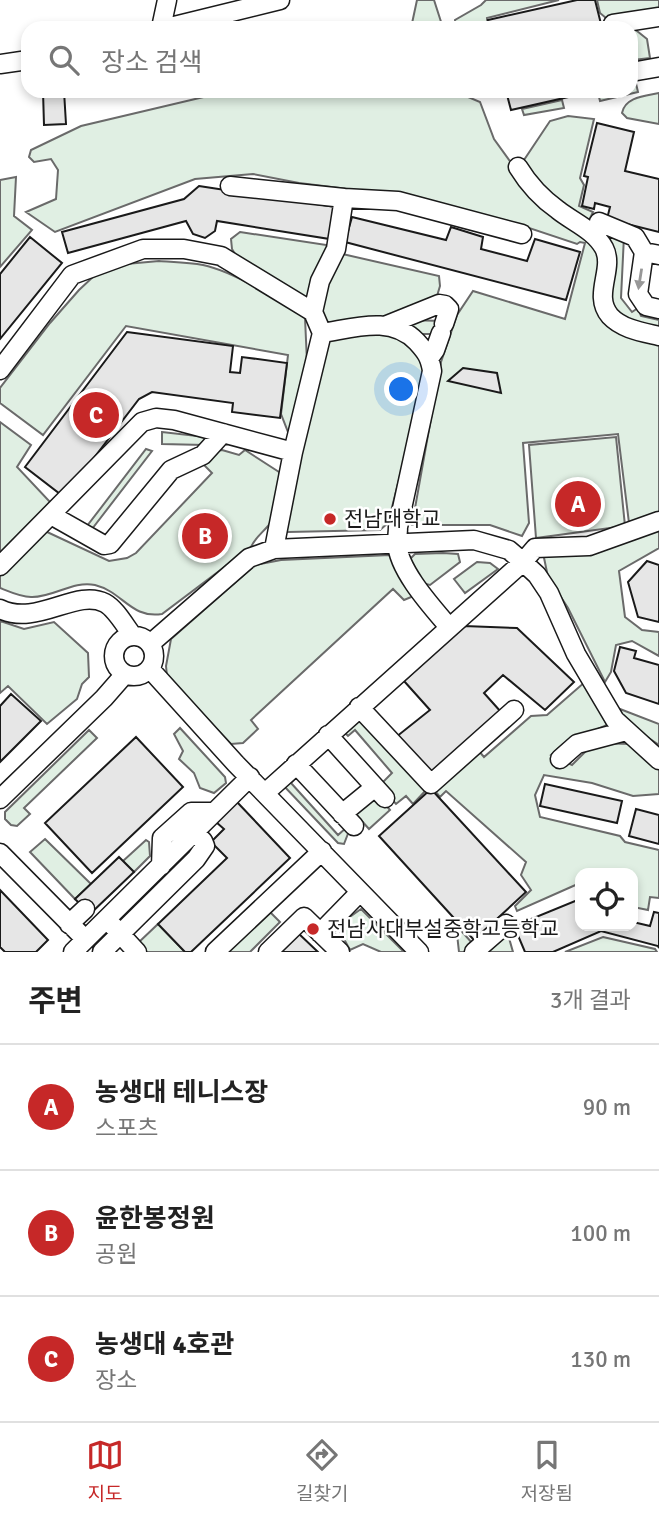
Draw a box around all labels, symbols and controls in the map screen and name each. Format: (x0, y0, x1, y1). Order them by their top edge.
search box (21, 21, 638, 98)
icon: search (45, 41, 83, 79)
text: 장소 검색 (101, 47, 202, 79)
one-way arrow (634, 269, 645, 291)
your location (384, 372, 418, 406)
pin: C (73, 389, 119, 441)
pin: A (555, 478, 601, 530)
place label: 전남대학교 (344, 506, 441, 532)
pin: B (182, 510, 228, 562)
marker: 전남대학교 (322, 511, 338, 527)
map controls (575, 868, 638, 931)
button: locate (575, 868, 638, 931)
place label: 전남사대부설중학고등학교 (327, 916, 559, 942)
marker: 전남사대부설중학고등학교 (305, 921, 321, 937)
text: 주변 (28, 983, 83, 1020)
text: 3개 결과 (550, 986, 631, 1015)
text: 농생대 테니스장 (95, 1077, 268, 1109)
text: A (44, 1093, 58, 1122)
text: 90 m (583, 1093, 631, 1122)
text: 스포츠 (95, 1114, 158, 1143)
text: 윤한봉정원 (95, 1203, 215, 1235)
text: B (44, 1219, 58, 1248)
text: 100 m (570, 1219, 631, 1248)
text: 공원 (95, 1240, 137, 1269)
text: 농생대 4호관 (95, 1329, 234, 1361)
text: C (44, 1345, 58, 1374)
text: 130 m (570, 1345, 631, 1374)
text: 장소 (95, 1366, 137, 1395)
tab: 지도 (86, 1436, 124, 1506)
tab: 길찾기 (296, 1436, 349, 1506)
tab: 저장됨 (521, 1436, 573, 1506)

